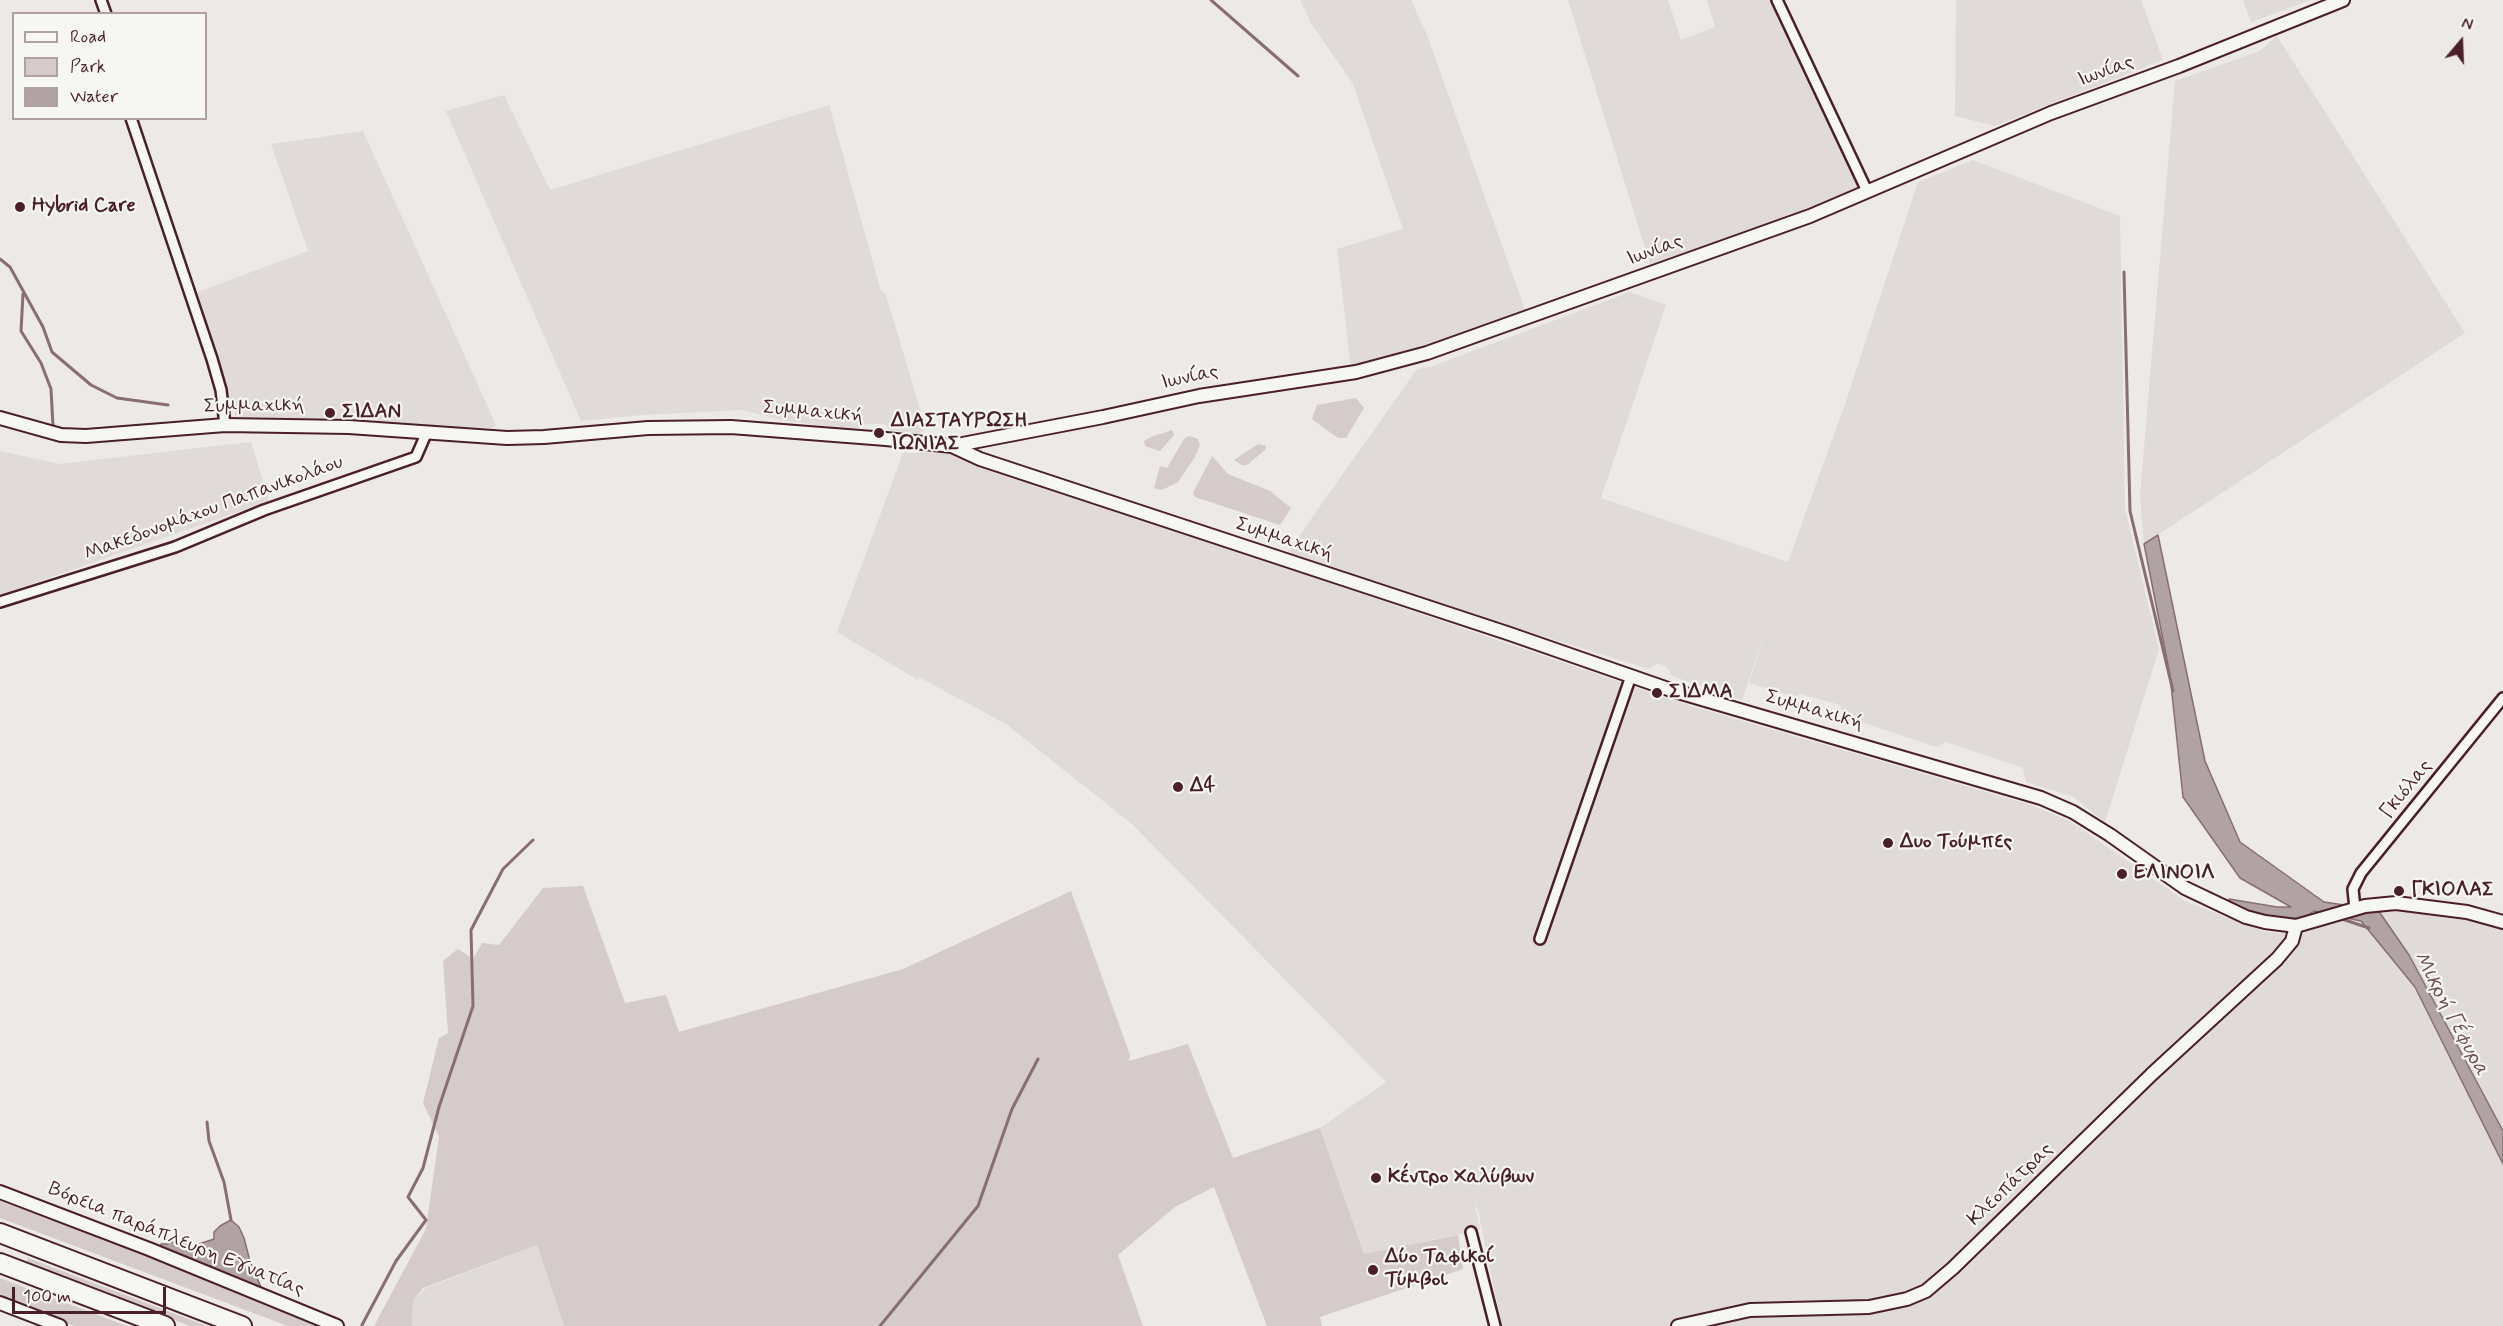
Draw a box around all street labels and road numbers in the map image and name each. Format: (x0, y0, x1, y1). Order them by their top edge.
street label: Ιωνίας (2075, 51, 2137, 93)
street label: Ιωνίας (1624, 230, 1686, 272)
street label: Ιωνίας (1159, 360, 1221, 396)
street label: Συμμαχική (203, 394, 305, 420)
street label: Συμμαχική (762, 397, 864, 429)
street label: Μακεδονομάχου Παπανικολάου (81, 451, 347, 567)
street label: Συμμαχική (1232, 513, 1336, 567)
street label: Συμμαχική (1762, 686, 1866, 736)
street label: Γκιόλας (2376, 755, 2438, 825)
street label: Κλεοπάτρας (1963, 1138, 2059, 1232)
street label: Βόρεια παράπλευρη Εγνατίας (44, 1178, 308, 1302)

